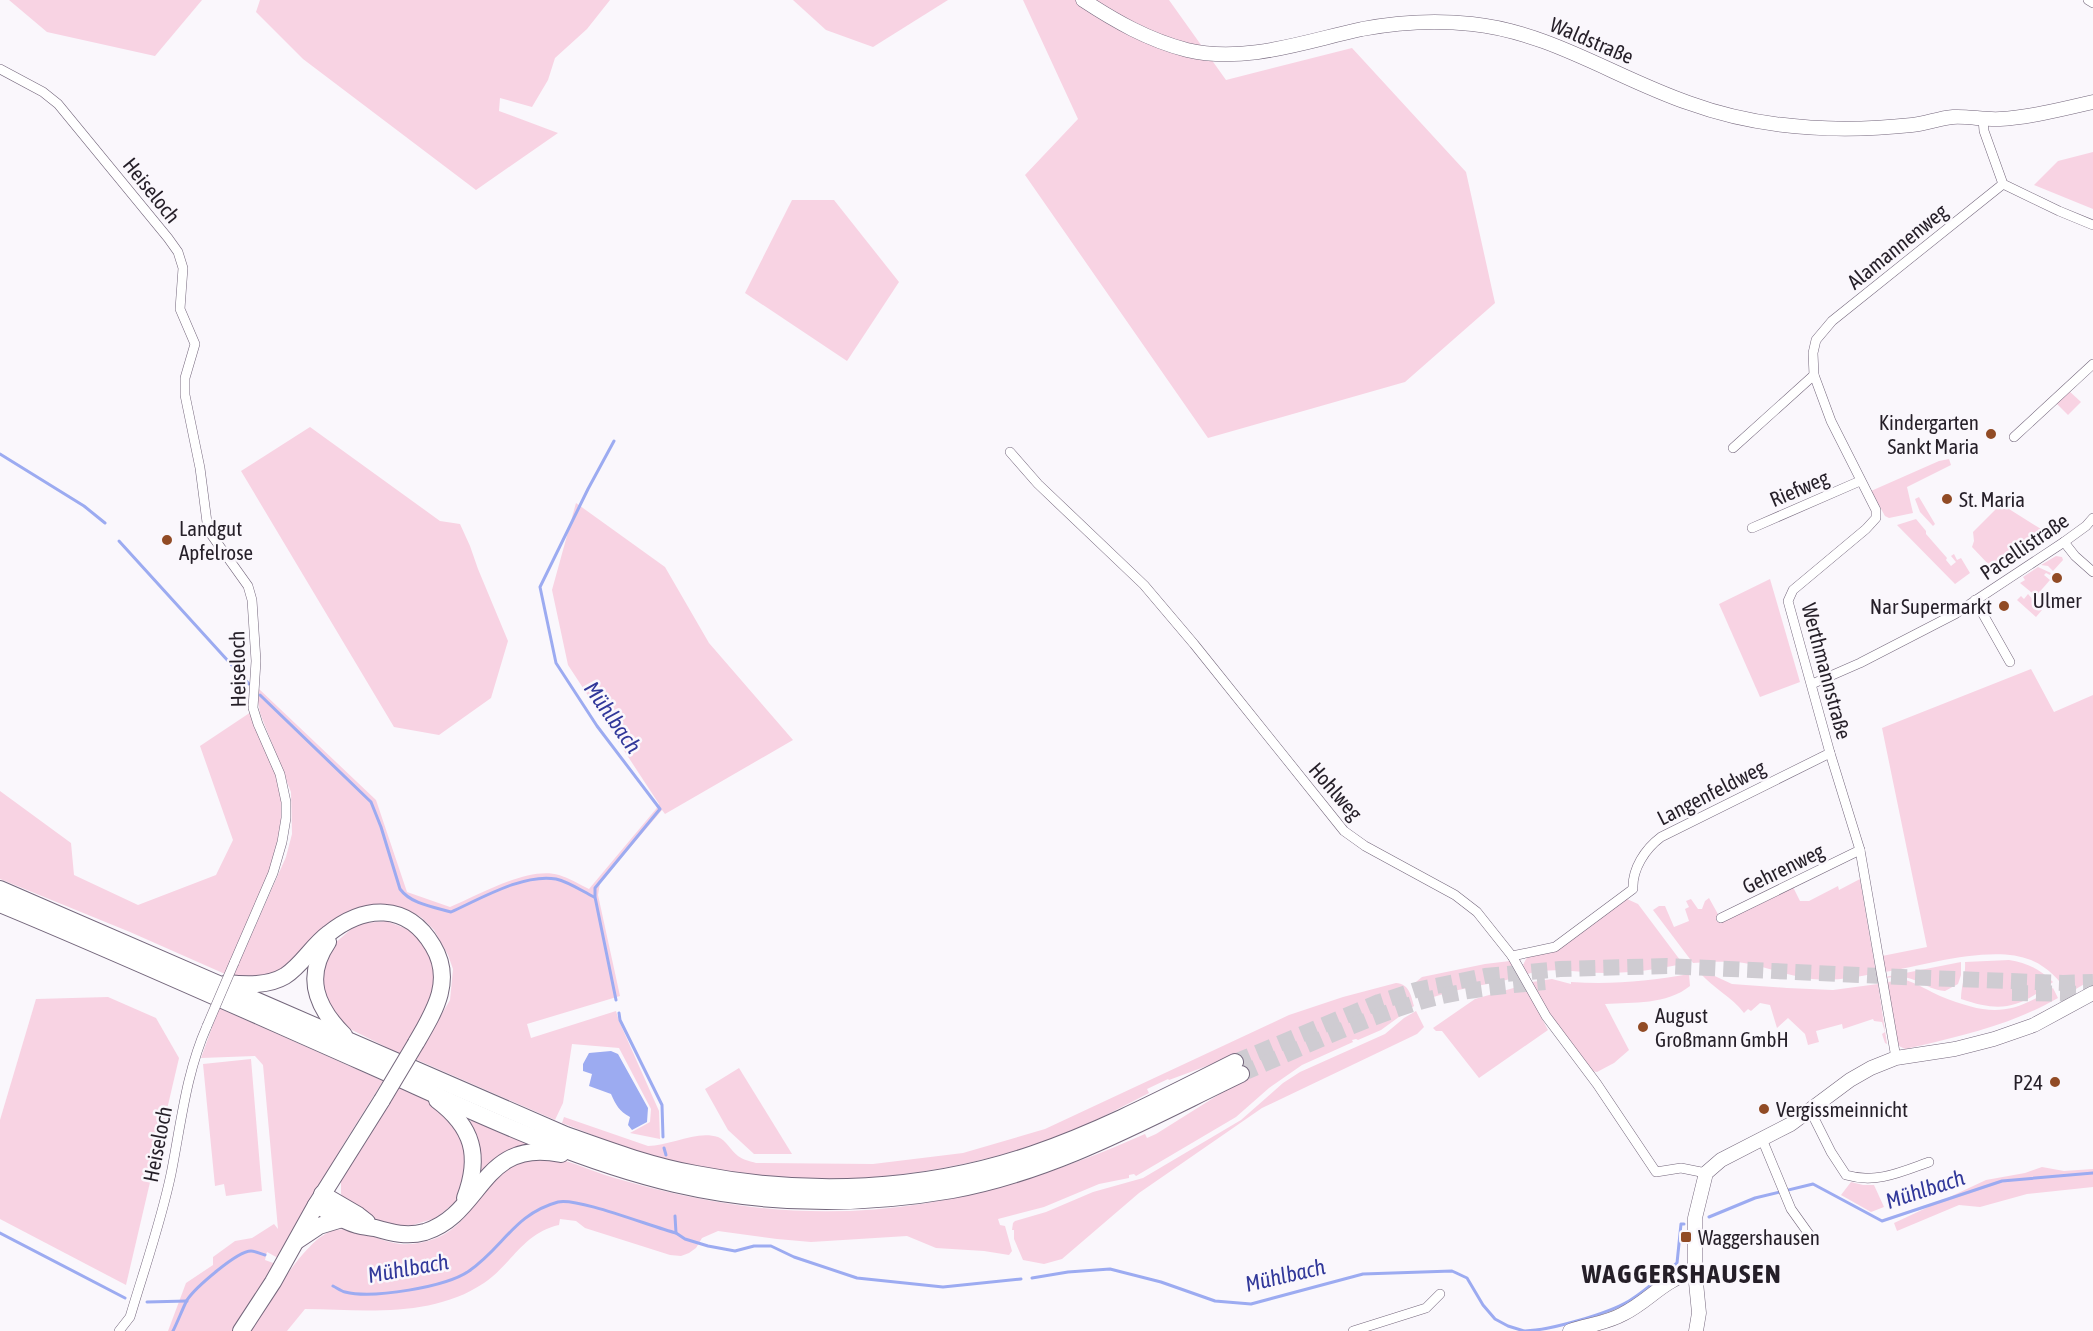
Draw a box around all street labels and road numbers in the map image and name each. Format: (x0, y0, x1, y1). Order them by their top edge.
street label: Waldstraße (1547, 12, 1637, 68)
street label: Heiseloch (119, 153, 185, 227)
street label: Alamannenweg (1842, 198, 1952, 294)
street label: Riefweg (1766, 465, 1832, 511)
street label: Pacellistraße (1975, 508, 2073, 584)
street label: Werthmannstraße (1797, 600, 1857, 742)
street label: Heiseloch (224, 630, 250, 708)
street label: Langenfeldweg (1653, 755, 1769, 829)
street label: Hohlweg (1304, 757, 1368, 825)
street label: Gehrenweg (1738, 838, 1828, 898)
street label: Heiseloch (138, 1104, 176, 1184)

